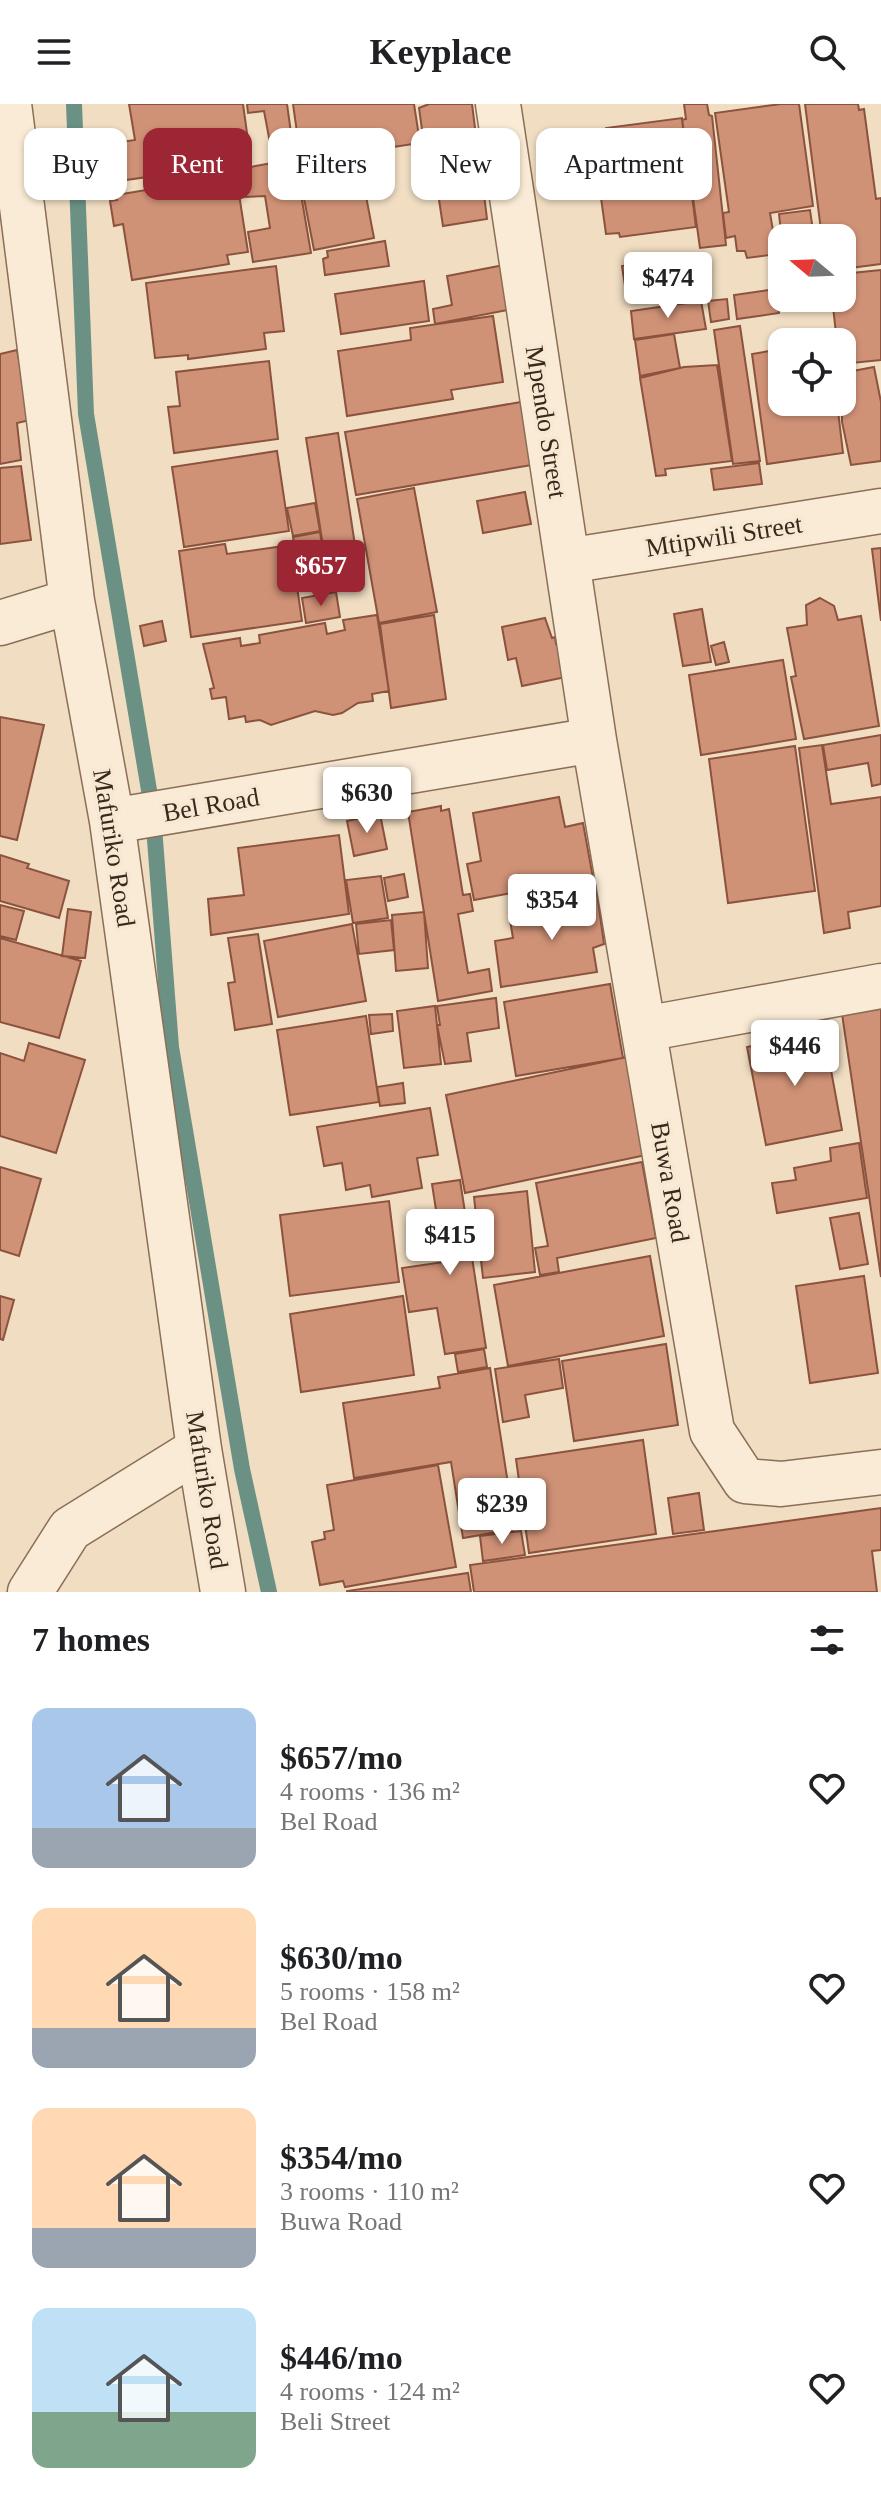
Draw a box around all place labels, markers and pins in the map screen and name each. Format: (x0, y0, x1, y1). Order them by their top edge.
pin: $474 (621, 252, 715, 320)
pin: $657 (274, 540, 368, 608)
pin: $630 (320, 767, 414, 835)
pin: $354 (505, 874, 599, 942)
pin: $446 (748, 1020, 842, 1088)
pin: $415 (403, 1209, 497, 1277)
pin: $239 (455, 1478, 549, 1546)

